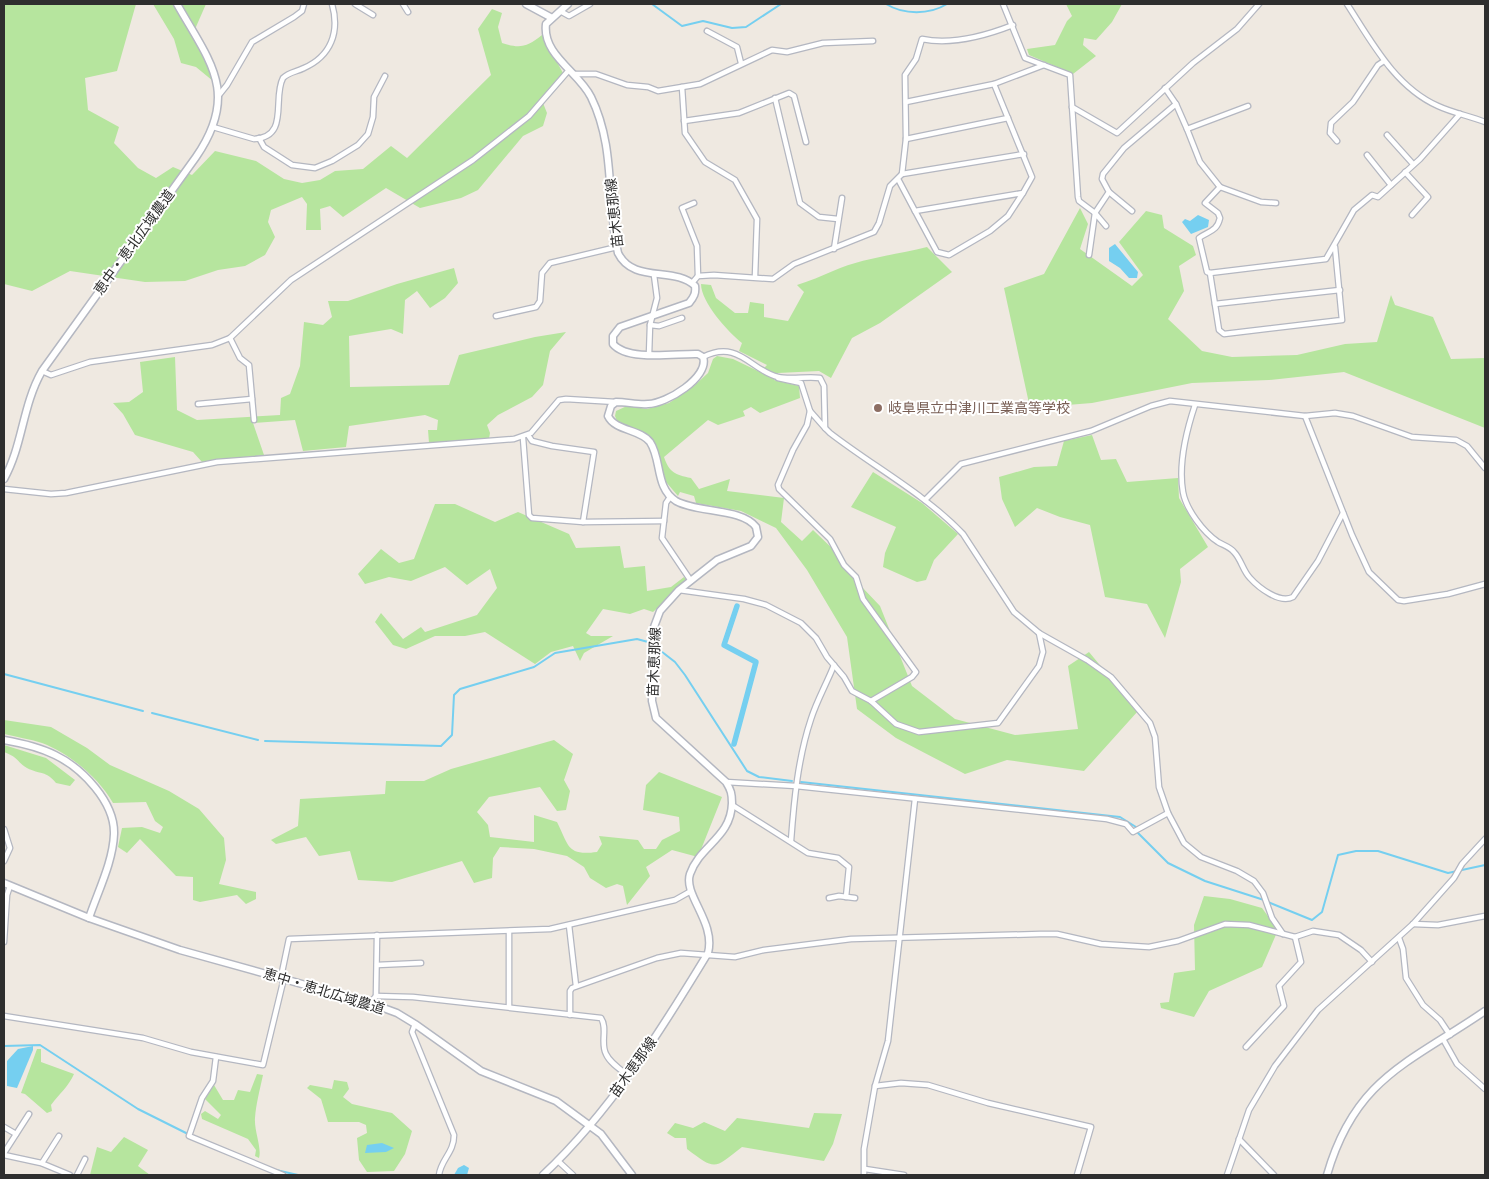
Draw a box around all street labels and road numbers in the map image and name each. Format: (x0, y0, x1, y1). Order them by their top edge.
street label: 苗木恵那線 (602, 177, 626, 249)
street label: 恵中・恵北広域農道 (90, 186, 178, 298)
street label: 苗木恵那線 (645, 627, 663, 697)
street label: 恵中・恵北広域農道 (261, 965, 387, 1017)
street label: 苗木恵那線 (606, 1034, 660, 1100)

